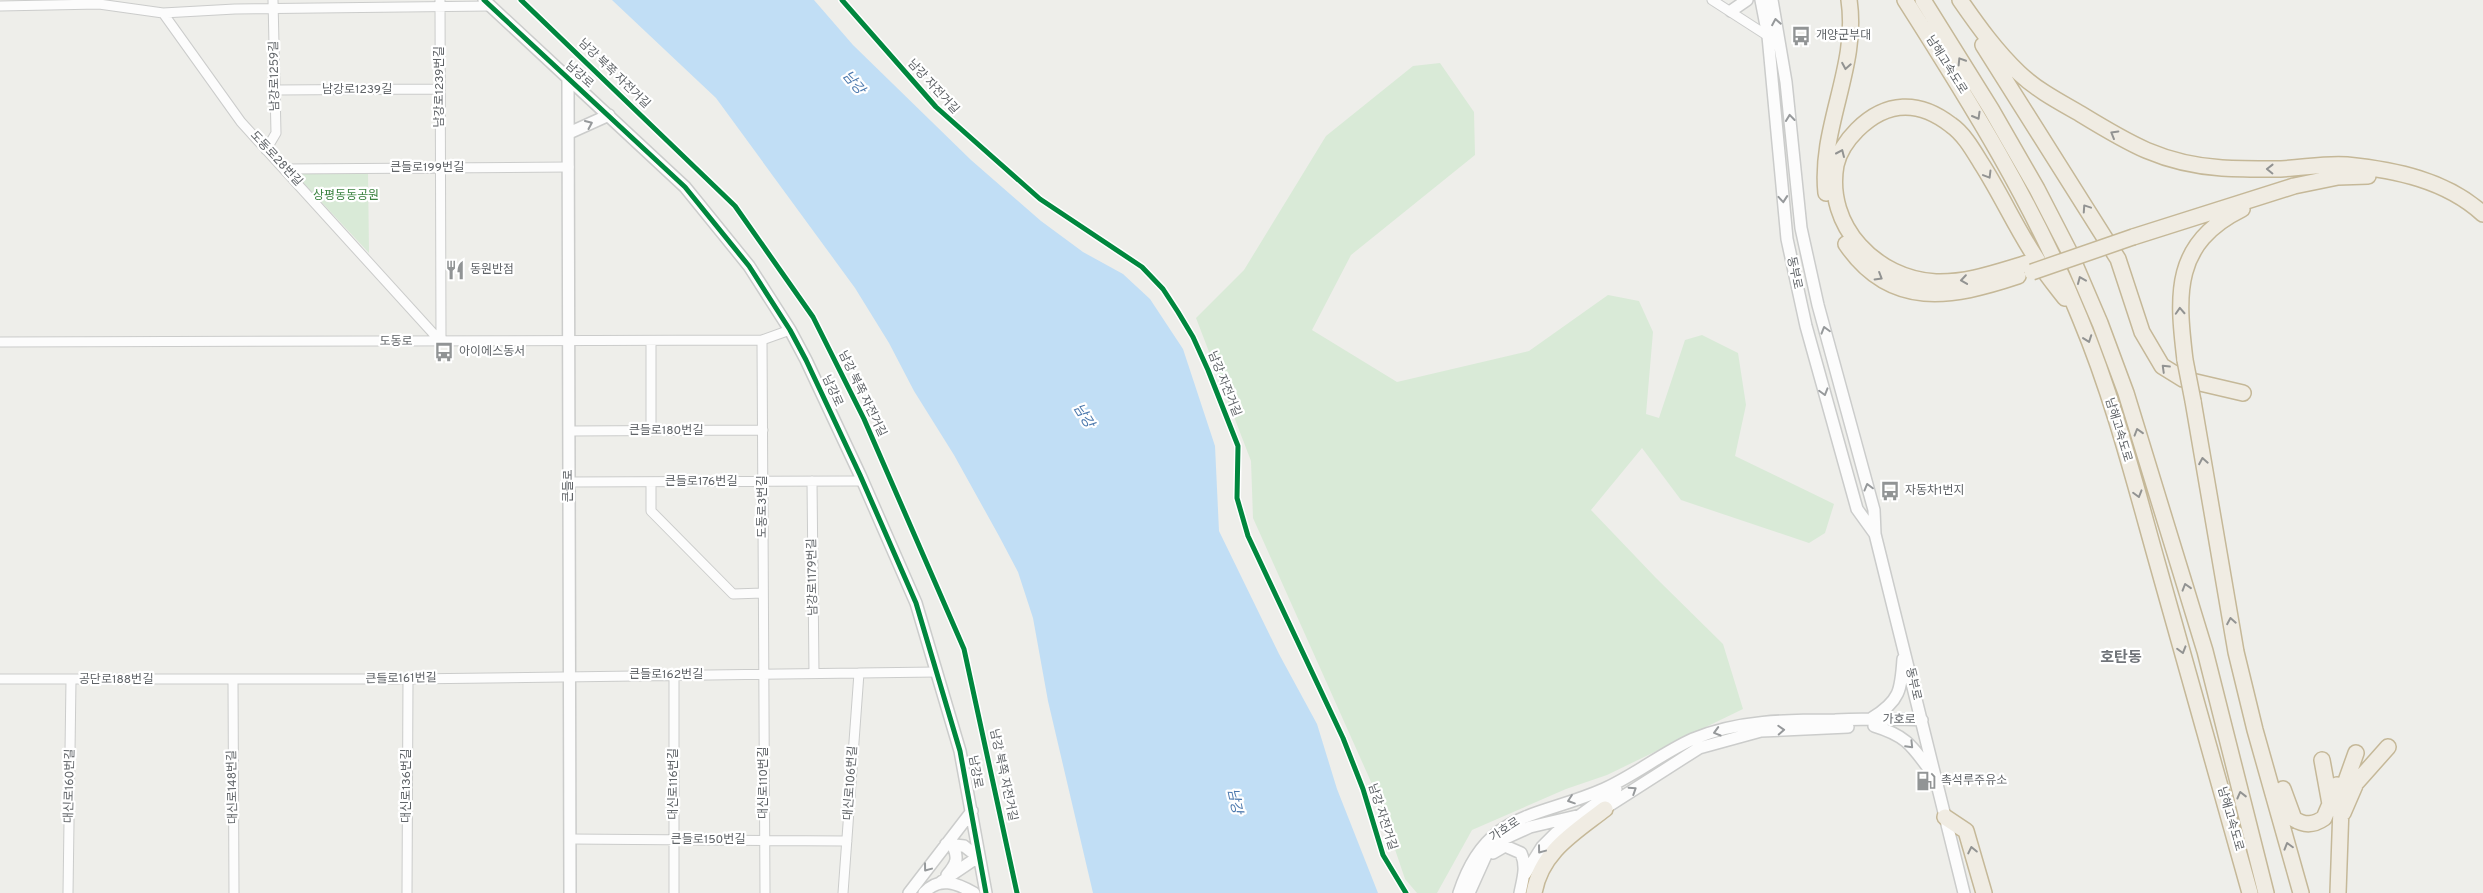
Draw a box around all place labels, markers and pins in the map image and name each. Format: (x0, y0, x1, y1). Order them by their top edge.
bus stop icon: 개양군부대 (1790, 25, 1812, 47)
place label: 개양군부대 (1816, 28, 1871, 44)
restaurant icon: 동원반점 (444, 259, 466, 281)
place label: 동원반점 (470, 262, 514, 278)
bus stop icon: 아이에스동서 (433, 341, 455, 363)
place label: 아이에스동서 (459, 344, 525, 360)
bus stop icon: 자동차1번지 (1879, 480, 1901, 502)
place label: 자동차1번지 (1905, 483, 1965, 499)
fuel station icon: 촉석루주유소 (1915, 770, 1937, 792)
place label: 촉석루주유소 (1941, 773, 2007, 789)

